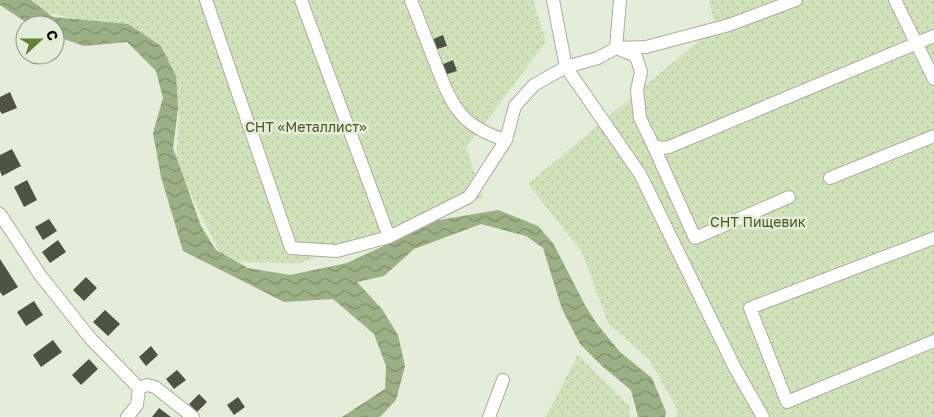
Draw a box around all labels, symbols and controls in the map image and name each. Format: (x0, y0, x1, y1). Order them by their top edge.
north arrow (15, 15, 65, 65)
text: С (43, 27, 62, 43)
park label: СНТ «Металлист» (245, 118, 367, 135)
park label: СНТ Пищевик (710, 213, 806, 230)

